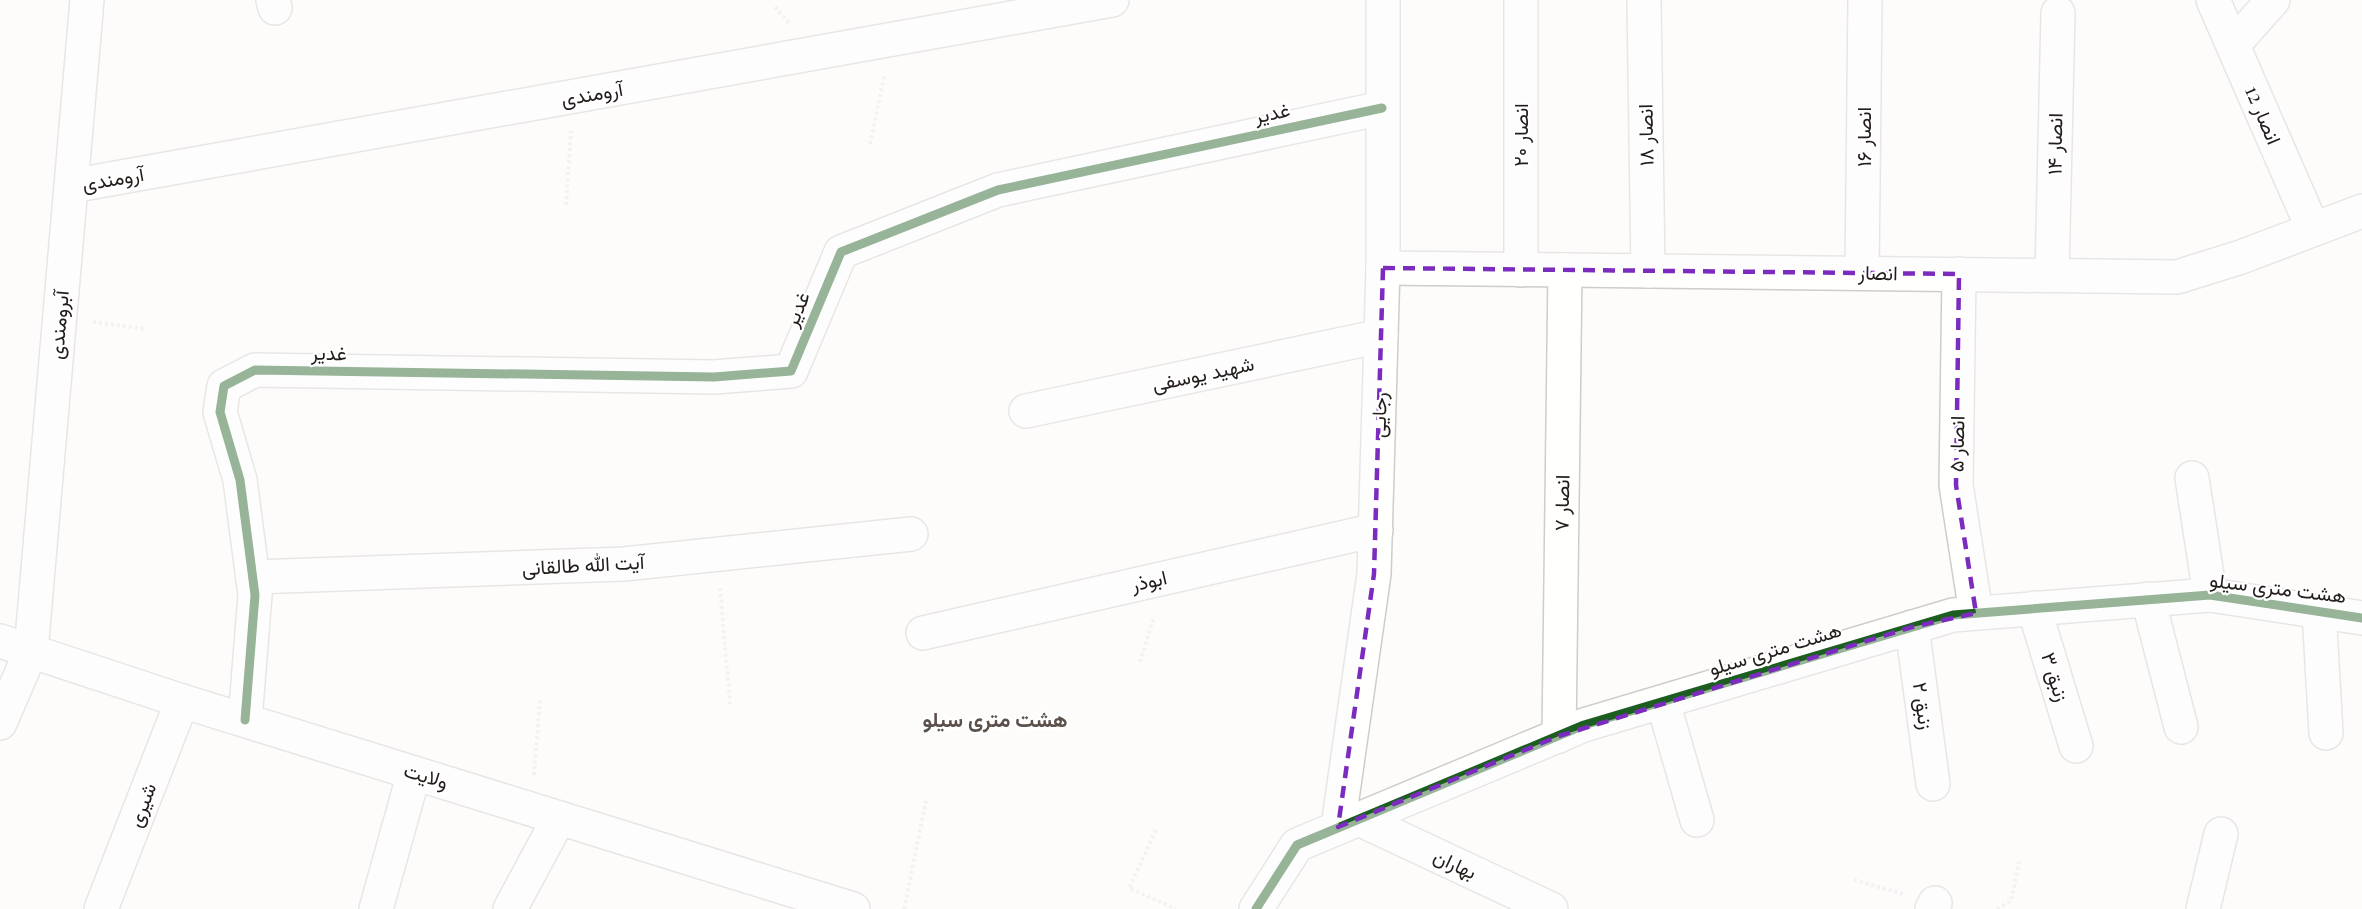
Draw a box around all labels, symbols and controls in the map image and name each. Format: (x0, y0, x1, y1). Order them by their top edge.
street label: آرومندی (559, 74, 626, 112)
street label: انصار 12 (2239, 81, 2289, 148)
street label: غدیر (1250, 95, 1292, 130)
street label: انصار ۲۰ (1506, 103, 1534, 167)
street label: انصار ۱۸ (1630, 104, 1660, 166)
street label: انصار ۱۶ (1849, 107, 1877, 167)
street label: انصار ۱۴ (2039, 113, 2069, 175)
street label: آرومندی (80, 159, 147, 197)
street label: انصار (1857, 258, 1898, 286)
street label: غدیر (776, 287, 816, 331)
street label: آبرومندی (41, 288, 75, 361)
street label: غدیر (310, 338, 347, 366)
street label: شهید یوسفی (1149, 349, 1256, 397)
street label: رجایی (1363, 392, 1393, 438)
street label: انصار ۵ (1942, 416, 1970, 472)
street label: انصار ۷ (1547, 475, 1575, 531)
street label: آیت الله طالقانی (521, 547, 646, 580)
street label: ابوذر (1127, 562, 1169, 598)
street label: هشت متری سیلو (2208, 565, 2348, 609)
street label: هشت متری سیلو (1705, 615, 1844, 682)
street label: زنبق ۳ (2035, 648, 2077, 705)
street label: زنبق ۲ (1907, 680, 1941, 731)
district label: هشت متری سیلو (922, 704, 1068, 733)
street label: ولایت (401, 755, 452, 795)
street label: شیری (120, 778, 162, 831)
street label: بهاران (1429, 841, 1482, 885)

